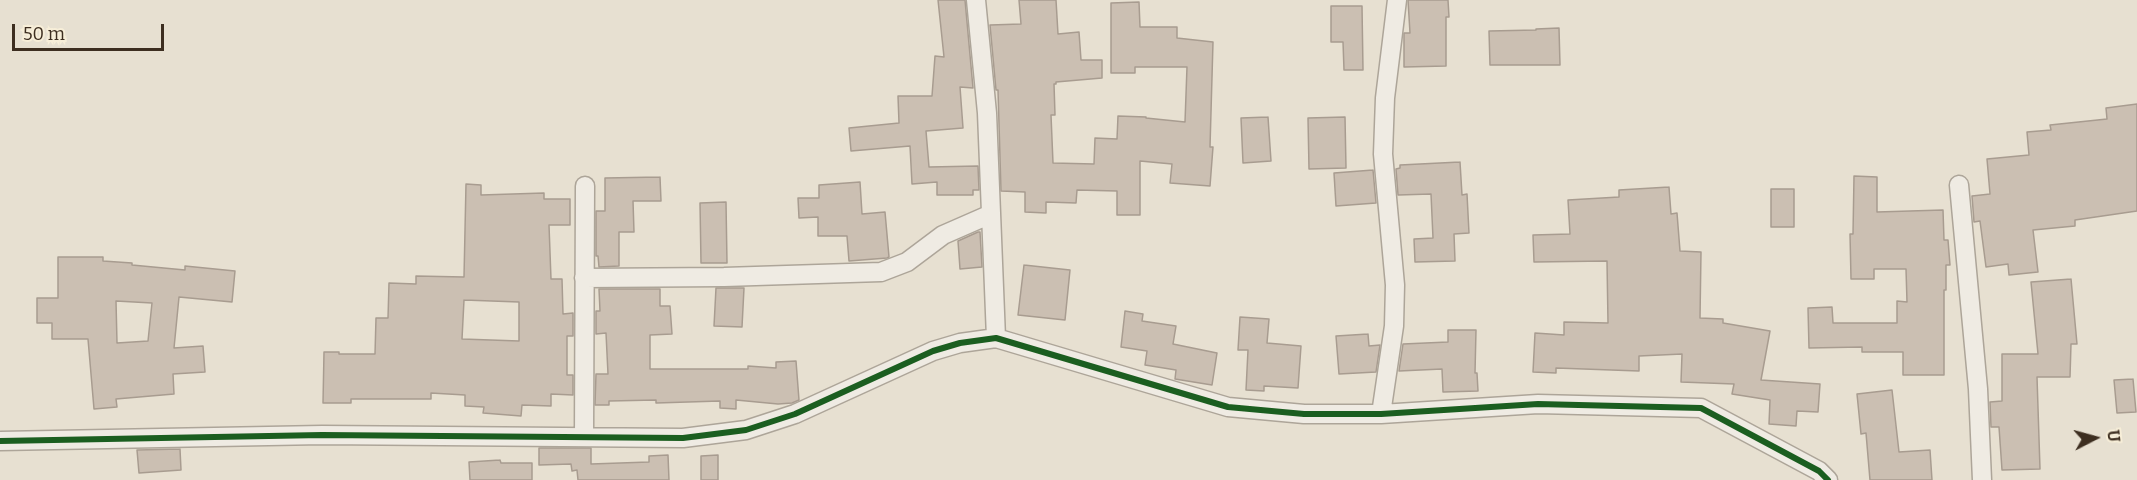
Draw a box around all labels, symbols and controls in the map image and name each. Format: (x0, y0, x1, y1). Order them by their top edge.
scale bar (15, 12, 166, 50)
text: 50 m (23, 23, 65, 45)
north arrow (2065, 408, 2125, 468)
text: U (2103, 429, 2123, 443)

